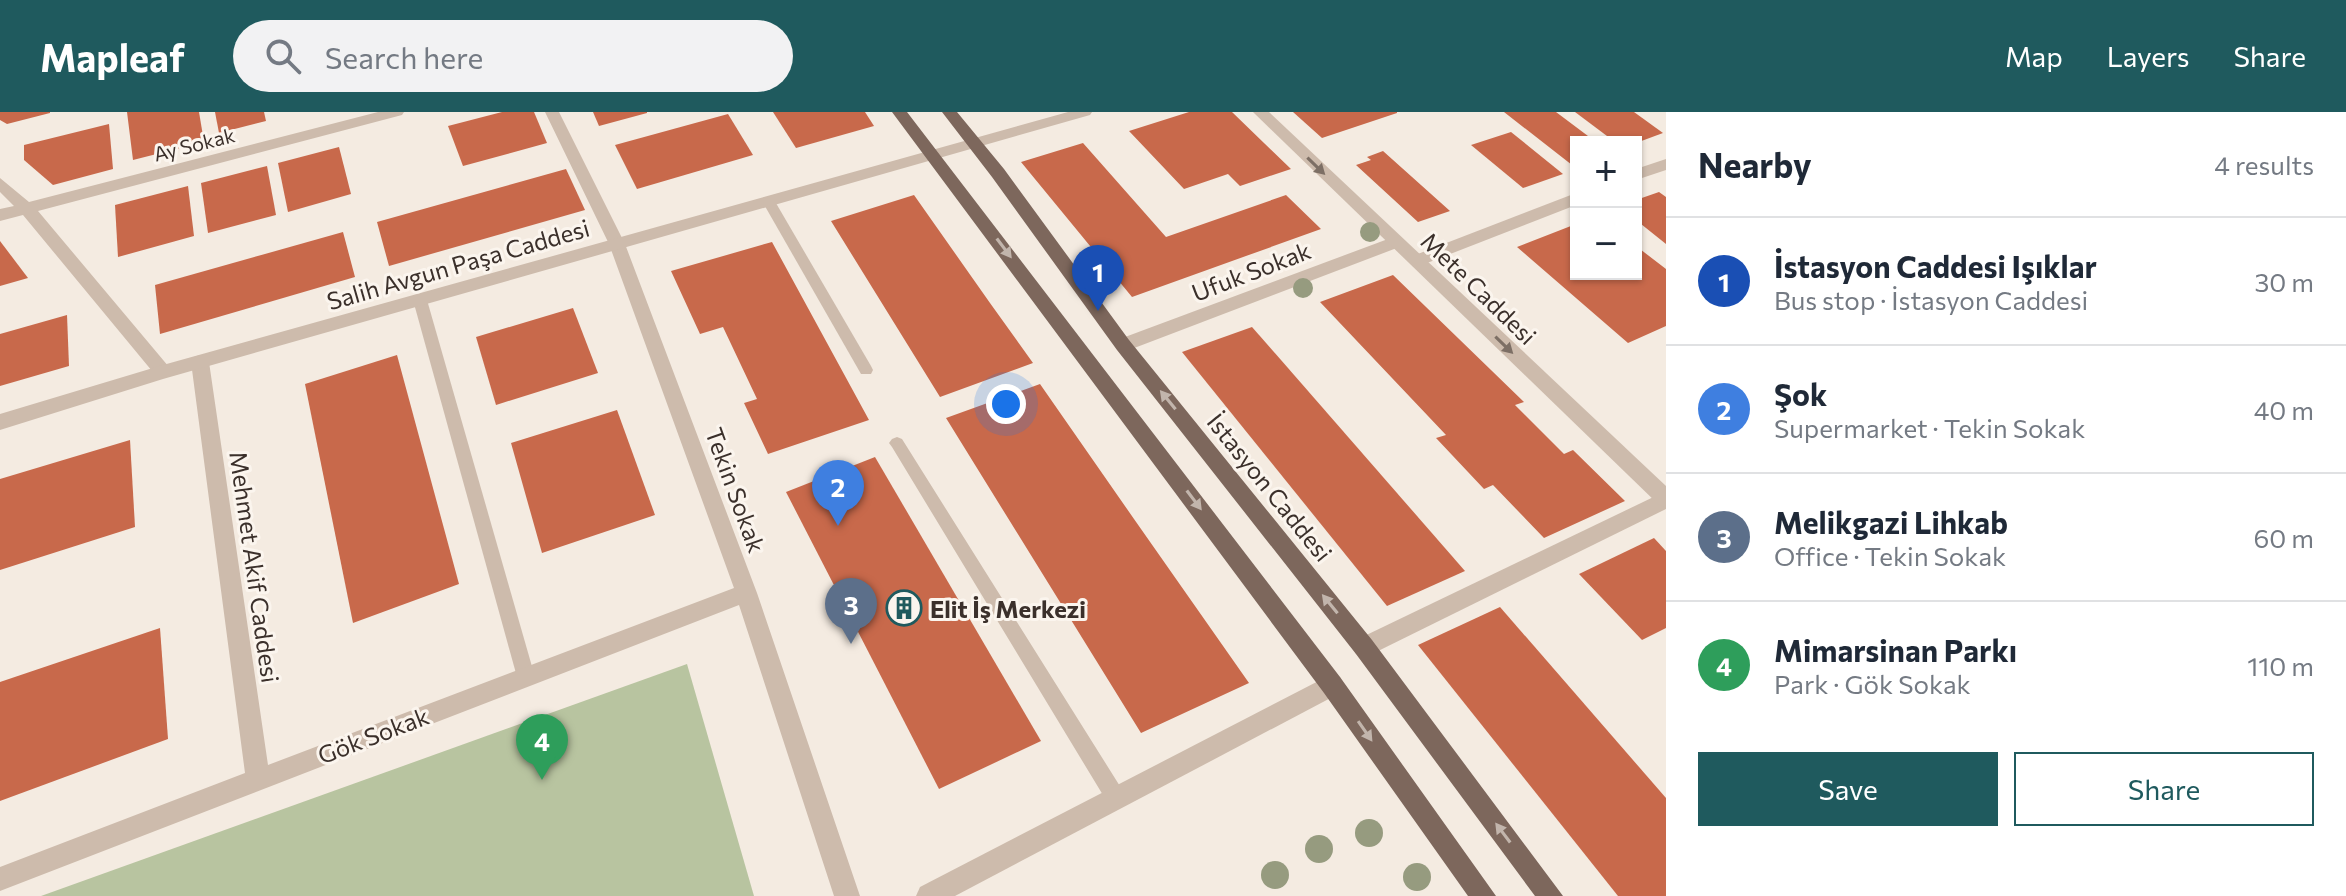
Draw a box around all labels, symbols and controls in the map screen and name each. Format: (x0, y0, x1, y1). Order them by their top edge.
search box (233, 20, 793, 92)
text: Mapleaf (40, 33, 185, 80)
icon: search (261, 34, 305, 78)
text: Search here (325, 38, 483, 75)
text: Map (2005, 39, 2063, 73)
text: Layers (2107, 39, 2189, 73)
text: Share (2233, 39, 2306, 73)
street label: Ay Sokak (151, 122, 237, 166)
map controls (1570, 136, 1642, 280)
button: + (1570, 136, 1642, 208)
text: Nearby (1698, 143, 1812, 185)
text: 4 results (2214, 149, 2314, 180)
one-way arrow (1306, 156, 1325, 174)
button: − (1570, 208, 1642, 280)
street label: Salih Avgun Paşa Caddesi (323, 213, 593, 315)
street label: Mete Caddesi (1415, 226, 1543, 350)
street label: Ufuk Sokak (1187, 235, 1315, 307)
one-way arrow (995, 237, 1011, 258)
pin: 1 (1072, 245, 1124, 311)
text: İstasyon Caddesi Işıklar (1774, 247, 2097, 284)
text: 1 (1718, 266, 1730, 297)
text: 30 m (2255, 266, 2314, 297)
text: Bus stop · İstasyon Caddesi (1774, 284, 2088, 315)
one-way arrow (1495, 336, 1514, 354)
text: Şok (1774, 375, 1827, 412)
your location (986, 384, 1026, 424)
one-way arrow (1160, 390, 1176, 410)
text: 2 (1717, 394, 1731, 425)
text: 40 m (2254, 394, 2314, 425)
street label: İstasyon Caddesi (1202, 407, 1338, 567)
text: Supermarket · Tekin Sokak (1774, 412, 2085, 443)
street label: Tekin Sokak (700, 424, 772, 556)
street label: Mehmet Akif Caddesi (224, 449, 286, 685)
pin: 2 (812, 460, 864, 526)
one-way arrow (1185, 490, 1201, 510)
text: Melikgazi Lihkab (1774, 503, 2008, 540)
text: 3 (1716, 522, 1732, 553)
text: 60 m (2254, 522, 2314, 553)
text: Office · Tekin Sokak (1774, 540, 2006, 571)
pin: 3 (825, 578, 877, 644)
building icon: Elit İş Merkezi (885, 589, 923, 627)
place label: Elit İş Merkezi (930, 594, 1086, 623)
one-way arrow (1322, 594, 1338, 614)
text: Mimarsinan Parkı (1774, 631, 2017, 668)
text: 4 (1716, 650, 1732, 681)
text: 110 m (2247, 650, 2314, 681)
text: Park · Gök Sokak (1774, 668, 1971, 699)
street label: Gök Sokak (313, 701, 433, 769)
pin: 4 (516, 714, 568, 780)
one-way arrow (1357, 721, 1373, 742)
button: Save (1698, 752, 1998, 826)
button: Share (2014, 752, 2314, 826)
one-way arrow (1496, 823, 1512, 844)

